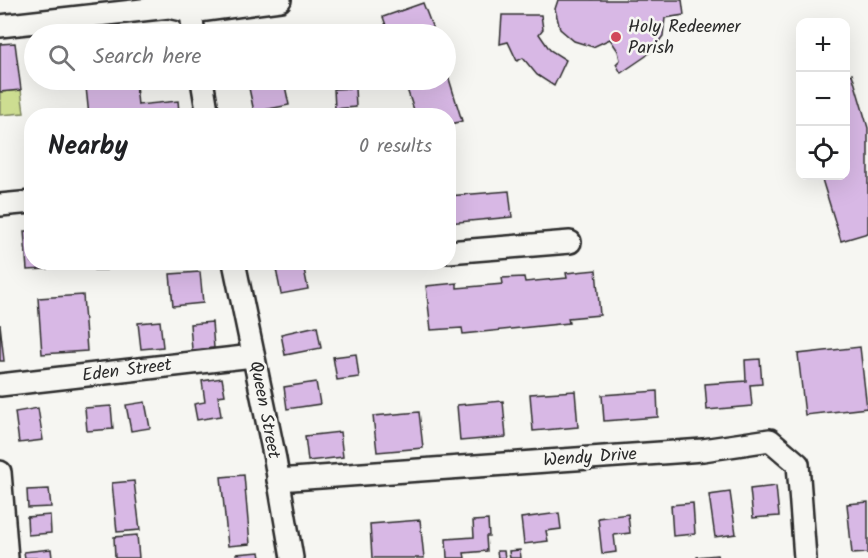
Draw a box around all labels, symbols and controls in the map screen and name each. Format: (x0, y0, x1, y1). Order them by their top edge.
place label: Holy Redeemer Parish (628, 13, 742, 63)
map controls (796, 18, 850, 180)
button: + (796, 18, 850, 72)
search box (24, 24, 456, 90)
marker: Holy Redeemer Parish (609, 30, 623, 44)
text: Search here (93, 40, 201, 75)
icon: search (45, 41, 78, 74)
button: − (796, 72, 850, 126)
text: Nearby (48, 126, 128, 168)
button: locate (796, 126, 850, 180)
text: 0 results (359, 131, 432, 163)
street label: Eden Street (81, 351, 174, 391)
street label: Queen Street (240, 359, 288, 462)
street label: Wendy Drive (542, 440, 638, 476)

